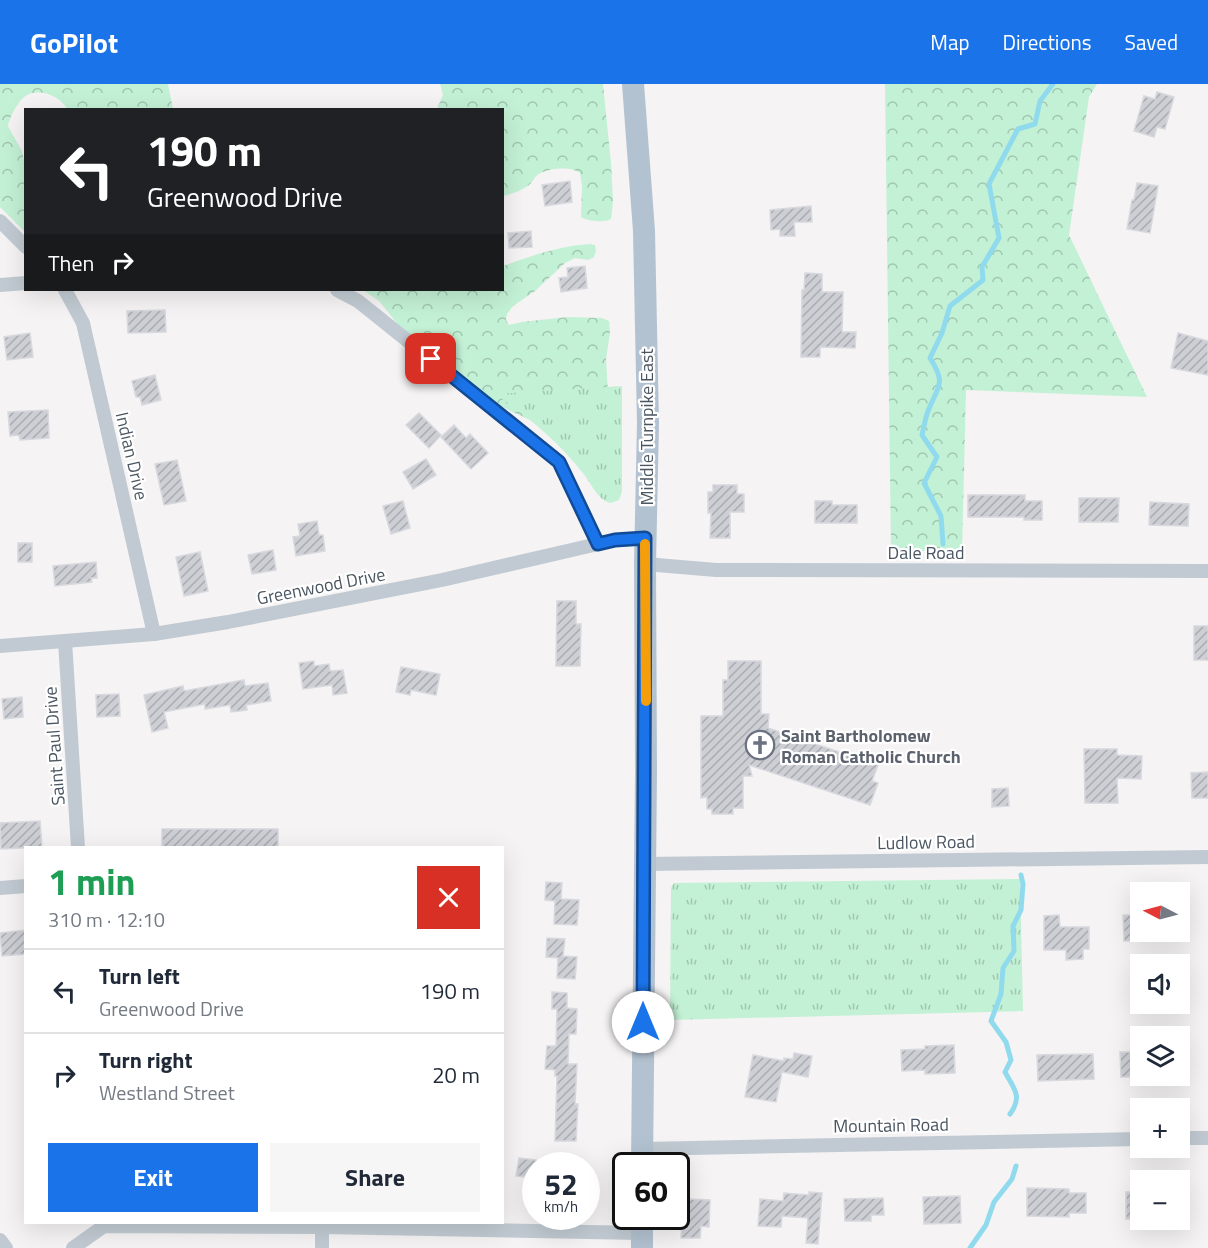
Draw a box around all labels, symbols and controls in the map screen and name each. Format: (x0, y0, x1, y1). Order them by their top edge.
text: GoPilot (30, 21, 118, 64)
text: Map (930, 26, 970, 58)
text: Directions (1003, 26, 1092, 58)
text: Saved (1125, 26, 1178, 58)
text: 190 m (147, 118, 262, 182)
icon: left (48, 132, 126, 210)
text: Greenwood Drive (147, 176, 343, 217)
text: Then (48, 246, 94, 280)
icon: right (106, 246, 139, 279)
pin (405, 333, 456, 384)
icon: arrive (414, 342, 447, 375)
street label: Middle Turnpike East (633, 348, 660, 506)
street label: Indian Drive (109, 409, 155, 503)
street label: Dale Road (888, 539, 964, 566)
street label: Greenwood Drive (254, 560, 388, 612)
street label: Saint Paul Drive (36, 686, 72, 806)
place label: Saint Bartholomew Roman Catholic Church (781, 722, 961, 770)
church icon: Saint Bartholomew Roman Catholic Church (744, 729, 776, 761)
street label: Ludlow Road (877, 828, 975, 856)
text: 1 min (48, 854, 135, 909)
button: close (417, 866, 480, 929)
north arrow (1130, 882, 1190, 942)
map controls (1130, 882, 1190, 1230)
text: 310 m · 12:10 (48, 904, 165, 935)
button: sound (1130, 954, 1190, 1014)
text: Turn left (99, 959, 180, 993)
text: 190 m (420, 974, 480, 1008)
icon: left (48, 975, 81, 1008)
position arrow (611, 990, 675, 1054)
text: Greenwood Drive (99, 993, 244, 1024)
button: layers (1130, 1026, 1190, 1086)
text: Turn right (99, 1043, 193, 1077)
text: 20 m (432, 1058, 480, 1092)
icon: right (48, 1059, 81, 1092)
text: Westland Street (99, 1077, 235, 1108)
button: + (1130, 1098, 1190, 1158)
street label: Mountain Road (833, 1110, 949, 1140)
button: Exit (48, 1143, 258, 1212)
button: Share (270, 1143, 480, 1212)
speed limit sign: 60 (612, 1152, 690, 1230)
text: 52 (544, 1161, 578, 1207)
button: − (1130, 1170, 1190, 1230)
text: km/h (544, 1195, 578, 1218)

